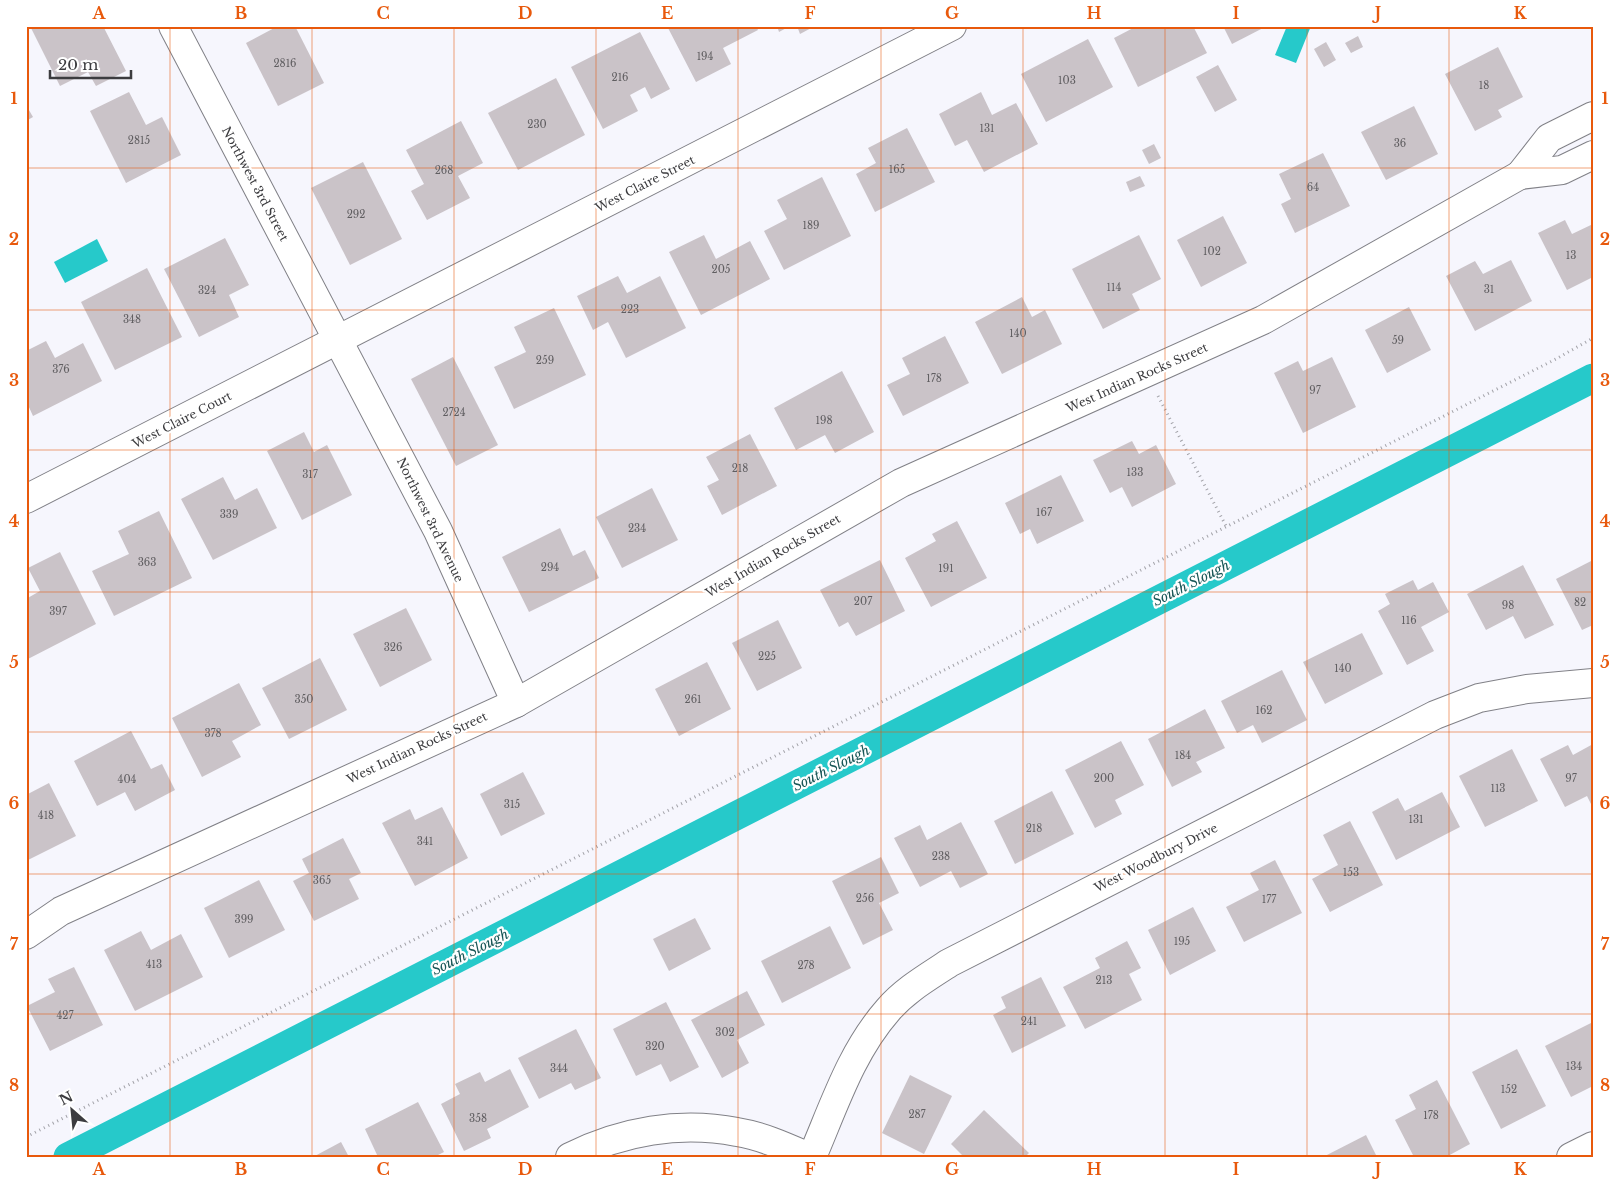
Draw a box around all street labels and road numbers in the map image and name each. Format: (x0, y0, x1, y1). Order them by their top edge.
street label: Northwest 3rd Street (219, 124, 292, 244)
street label: West Claire Street (592, 152, 697, 216)
street label: West Indian Rocks Street (1063, 339, 1210, 416)
street label: West Claire Court (129, 388, 234, 452)
street label: Northwest 3rd Avenue (394, 455, 467, 585)
street label: West Indian Rocks Street (702, 511, 843, 601)
street label: West Indian Rocks Street (343, 708, 490, 787)
street label: West Woodbury Drive (1091, 820, 1220, 896)

